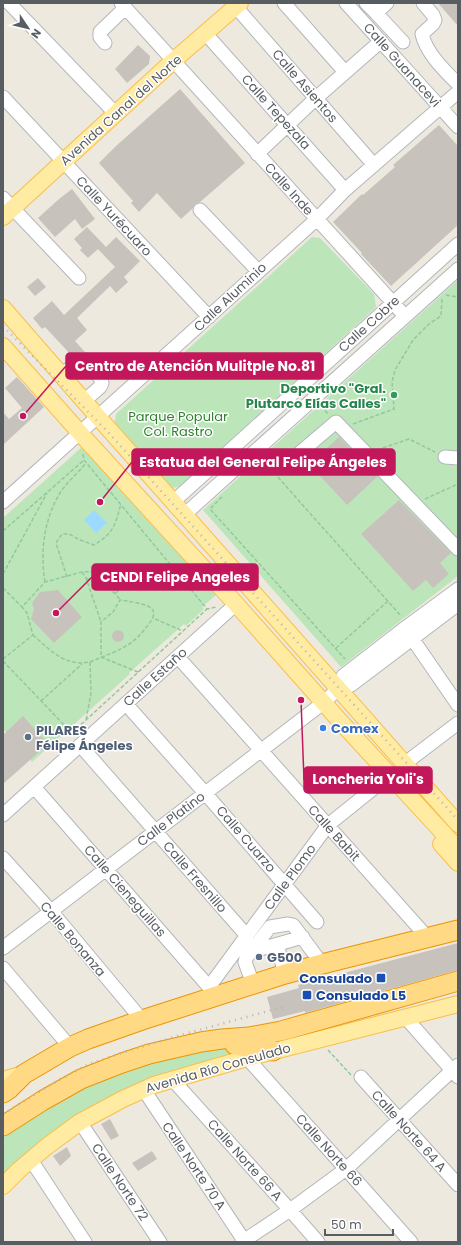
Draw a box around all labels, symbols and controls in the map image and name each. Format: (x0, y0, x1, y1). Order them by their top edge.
north arrow (8, 8, 48, 48)
street label: Calle Guanacevi (359, 19, 445, 111)
text: N (27, 26, 45, 42)
street label: Calle Asientos (268, 45, 342, 127)
street label: Avenida Canal del Norte (56, 50, 186, 170)
street label: Calle Tepezala (237, 70, 315, 154)
street label: Calle Inde (260, 158, 318, 220)
street label: Calle Yurécuaro (72, 172, 156, 260)
street label: Calle Aluminio (189, 258, 271, 336)
street label: Calle Cobre (334, 291, 404, 357)
callout: Centro de Atención Mulitple No.81 (66, 353, 323, 379)
text: Centro de Atención Mulitple No.81 (75, 356, 315, 376)
place label: Deportivo "Gral. Plutarco Elías Calles" (246, 379, 386, 413)
marker: Deportivo "Gral. Plutarco Elías Calles" (389, 390, 399, 400)
park label: Parque Popular Col. Rastro (128, 407, 228, 441)
callout: Estatua del General Felipe Ángeles (132, 449, 395, 475)
text: Estatua del General Felipe Ángeles (139, 452, 387, 472)
callout: CENDI Felipe Angeles (92, 564, 258, 590)
text: CENDI Felipe Angeles (100, 567, 250, 587)
street label: Calle Estaño (119, 643, 191, 711)
place label: Comex (331, 719, 379, 738)
place label: PILARES Félipe Ángeles (36, 721, 133, 755)
marker: Comex (318, 723, 328, 733)
marker: PILARES Félipe Ángeles (23, 732, 33, 742)
callout: Loncheria Yoli's (304, 767, 432, 793)
text: Loncheria Yoli's (312, 769, 424, 789)
street label: Calle Platino (133, 787, 209, 851)
street label: Calle Cuarzo (212, 801, 280, 877)
street label: Calle Babit (303, 801, 365, 866)
street label: Calle Fresnillo (159, 837, 231, 917)
street label: Calle Plomo (260, 840, 320, 914)
street label: Calle Cieneguillas (80, 841, 171, 941)
street label: Calle Bonanza (36, 897, 110, 981)
place label: G500 (267, 948, 302, 967)
marker: G500 (254, 952, 264, 962)
place label: Consulado (299, 969, 372, 988)
marker: Consulado (375, 972, 387, 984)
place label: Consulado L5 (316, 986, 406, 1005)
marker: Consulado L5 (301, 989, 313, 1001)
street label: Avenida Río Consulado (143, 1038, 293, 1098)
street label: Calle Norte 64 A (367, 1086, 451, 1176)
street label: Calle Norte 66 (291, 1110, 367, 1190)
street label: Calle Norte 66 A (203, 1115, 287, 1205)
street label: Calle Norte 70 A (157, 1118, 231, 1214)
street label: Calle Norte 72 (87, 1139, 153, 1225)
scale bar (325, 1211, 393, 1237)
text: 50 m (331, 1216, 362, 1233)

